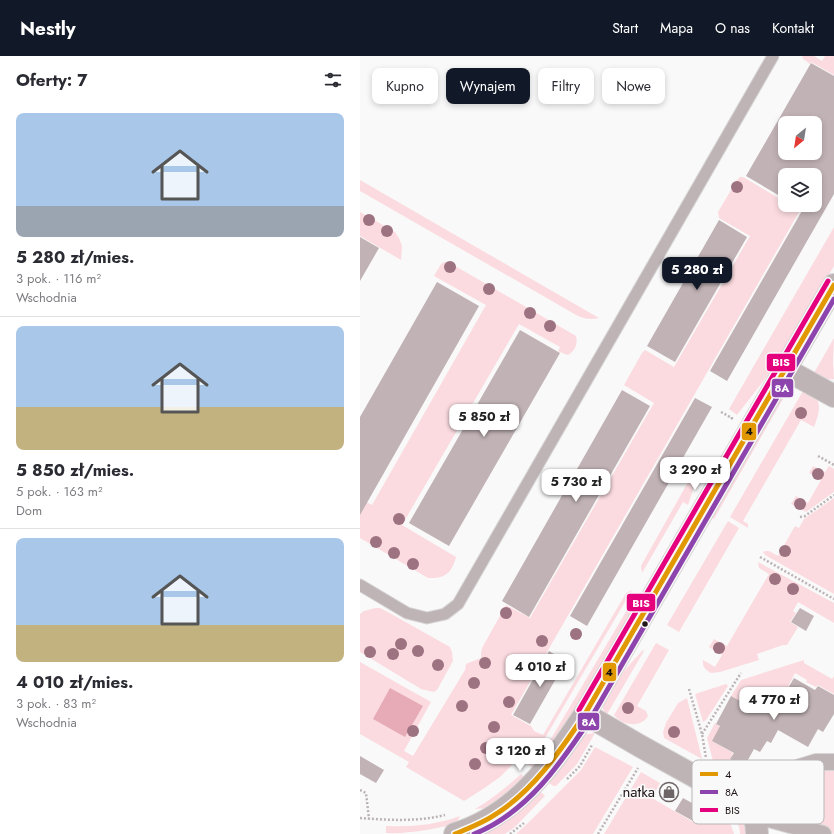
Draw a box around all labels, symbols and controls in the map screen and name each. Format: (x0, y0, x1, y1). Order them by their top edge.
text: Nestly (20, 15, 76, 42)
text: Start (612, 18, 638, 38)
text: Mapa (660, 18, 693, 38)
text: O nas (715, 18, 750, 38)
text: Kontakt (772, 18, 814, 38)
text: Oferty: 7 (16, 68, 88, 92)
chip: Kupno (372, 68, 438, 104)
chip: Wynajem (446, 68, 530, 104)
chip: Filtry (538, 68, 594, 104)
chip: Nowe (602, 68, 665, 104)
icon: filters (322, 69, 344, 91)
north arrow (778, 116, 822, 160)
map controls (778, 116, 822, 212)
icon: home (144, 139, 216, 211)
button: layers (778, 168, 822, 212)
text: 5 280 zł/mies. (16, 245, 134, 269)
pin: 5 280 zł (656, 257, 738, 291)
text: 5 280 zł (671, 260, 723, 279)
text: 3 pok. · 116 m² (16, 269, 101, 288)
text: Wschodnia (16, 288, 77, 307)
icon: home (144, 352, 216, 424)
line badge: BIS (766, 353, 796, 372)
text: BIS (772, 354, 790, 370)
line badge: 8A (771, 378, 794, 398)
text: 8A (775, 380, 790, 396)
pin: 5 850 zł (443, 404, 525, 438)
text: 5 850 zł (458, 407, 510, 426)
line badge: 4 (741, 422, 757, 441)
text: 4 (745, 423, 753, 439)
pin: 3 290 zł (654, 457, 736, 491)
text: 5 850 zł/mies. (16, 458, 134, 482)
text: 3 290 zł (669, 460, 721, 479)
pin: 5 730 zł (535, 469, 617, 503)
text: 5 730 zł (551, 472, 602, 491)
text: 5 pok. · 163 m² (16, 482, 102, 501)
text: Dom (16, 501, 42, 520)
icon: home (144, 564, 216, 636)
line badge: BIS (626, 593, 656, 612)
text: BIS (632, 595, 650, 611)
unlabelled marker (640, 619, 650, 629)
pin: 4 010 zł (499, 654, 581, 688)
text: 4 010 zł (515, 657, 566, 676)
line badge: 4 (602, 662, 617, 682)
text: 4 (605, 664, 613, 680)
text: 4 010 zł/mies. (16, 670, 133, 694)
pin: 4 770 zł (733, 687, 815, 721)
text: 4 770 zł (748, 690, 800, 709)
text: 3 pok. · 83 m² (16, 694, 96, 713)
line badge: 8A (577, 712, 600, 731)
text: Wschodnia (16, 713, 77, 732)
text: 8A (582, 714, 597, 730)
pin: 3 120 zł (479, 738, 561, 772)
text: 3 120 zł (495, 741, 545, 760)
legend (692, 760, 824, 824)
text: 4 (725, 766, 732, 782)
place label: natka (622, 781, 655, 803)
shop icon: natka (658, 781, 680, 803)
text: 8A (725, 784, 739, 800)
text: BIS (725, 802, 740, 818)

